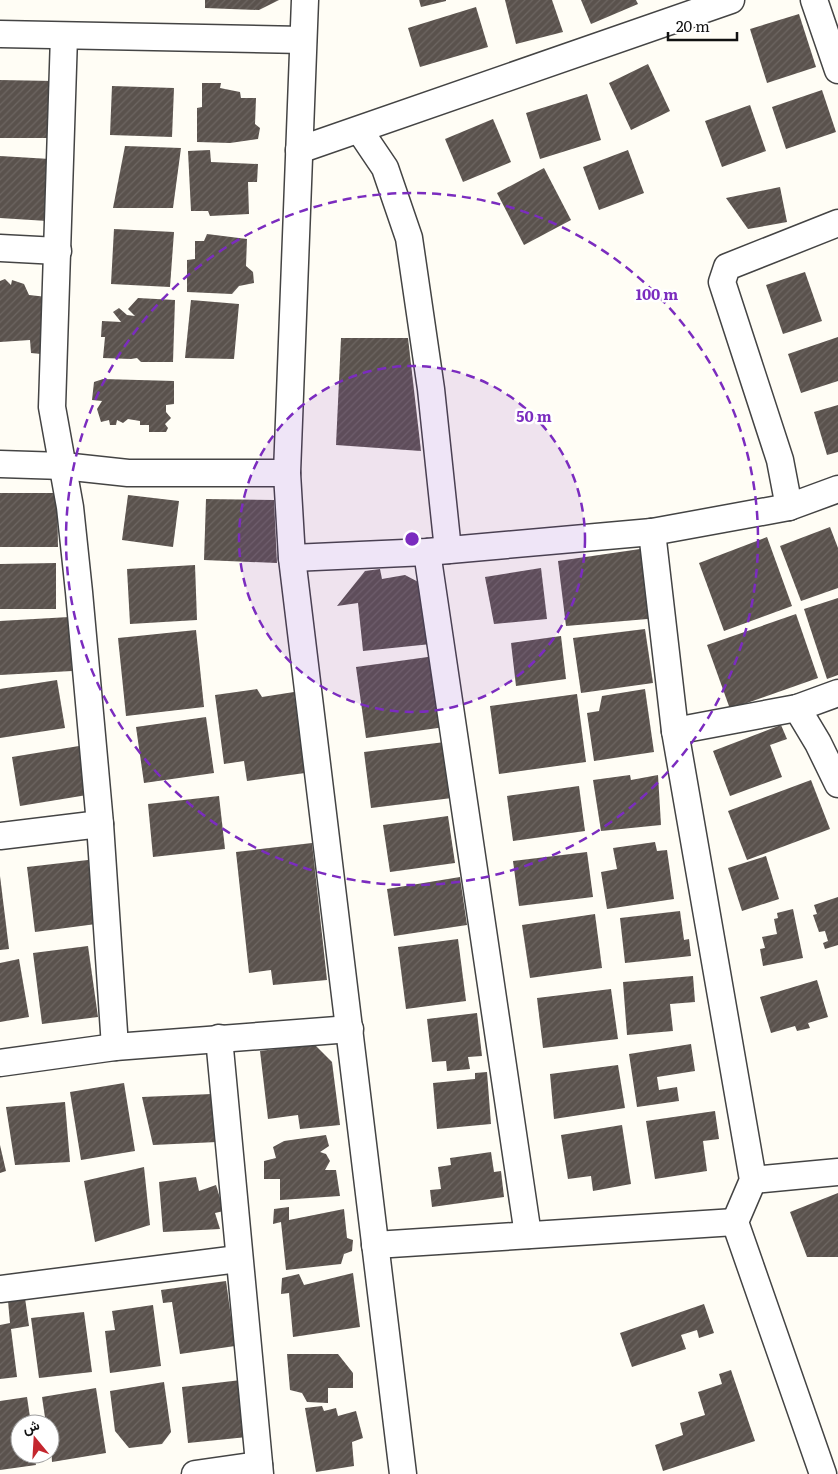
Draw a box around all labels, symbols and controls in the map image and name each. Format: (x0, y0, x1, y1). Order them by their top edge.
scale bar (668, 10, 737, 42)
text: 20 m (676, 14, 710, 37)
text: 100 m (636, 282, 678, 305)
text: 50 m (516, 404, 552, 427)
centre of rings (403, 530, 421, 548)
north arrow (10, 1414, 60, 1464)
text: ش (20, 1414, 42, 1438)

